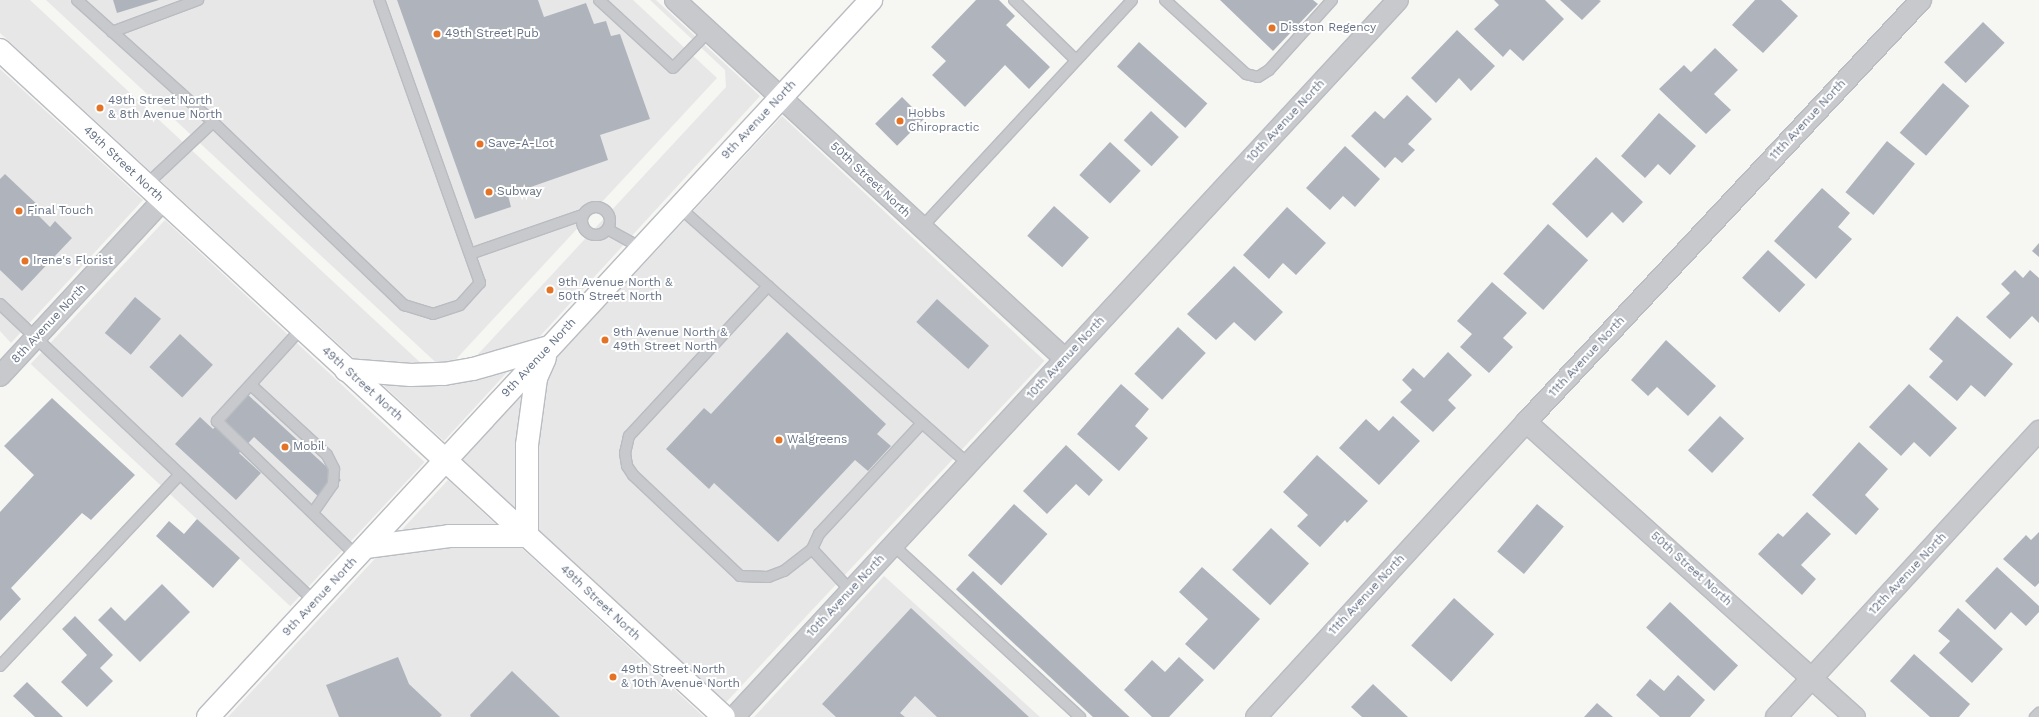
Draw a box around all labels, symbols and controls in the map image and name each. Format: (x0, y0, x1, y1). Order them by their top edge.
place label: Disston Regency (1280, 21, 1376, 35)
marker: Disston Regency (1267, 23, 1277, 33)
place label: 49th Street Pub (445, 27, 539, 41)
marker: 49th Street Pub (432, 29, 442, 39)
street label: 9th Avenue North (718, 77, 800, 163)
street label: 10th Avenue North (1244, 77, 1328, 165)
street label: 11th Avenue North (1767, 77, 1849, 163)
place label: 49th Street North & 8th Avenue North (108, 94, 223, 122)
marker: 49th Street North & 8th Avenue North (95, 103, 105, 113)
place label: Hobbs Chiropractic (908, 107, 979, 135)
marker: Hobbs Chiropractic (895, 116, 905, 126)
street label: 49th Street North (80, 123, 166, 205)
place label: Save-A-Lot (488, 137, 554, 151)
marker: Save-A-Lot (475, 139, 485, 149)
street label: 50th Street North (827, 139, 913, 221)
place label: Subway (497, 185, 542, 199)
marker: Subway (484, 187, 494, 197)
place label: Final Touch (27, 204, 94, 218)
marker: Final Touch (14, 206, 24, 216)
place label: Irene's Florist (33, 254, 113, 268)
marker: Irene's Florist (20, 256, 30, 266)
place label: 9th Avenue North & 50th Street North (558, 276, 673, 304)
street label: 8th Avenue North (8, 281, 90, 367)
marker: 9th Avenue North & 50th Street North (545, 285, 555, 295)
street label: 10th Avenue North (1024, 314, 1108, 402)
street label: 11th Avenue North (1546, 314, 1628, 400)
street label: 9th Avenue North (498, 315, 580, 401)
place label: 9th Avenue North & 49th Street North (613, 326, 728, 354)
marker: 9th Avenue North & 49th Street North (600, 335, 610, 345)
street label: 49th Street North (318, 344, 406, 424)
place label: Walgreens (787, 433, 847, 447)
marker: Walgreens (774, 435, 784, 445)
place label: Mobil (293, 440, 325, 454)
marker: Mobil (280, 442, 290, 452)
street label: 50th Street North (1647, 529, 1735, 609)
street label: 12th Avenue North (1866, 530, 1950, 618)
street label: 10th Avenue North (804, 552, 888, 640)
street label: 11th Avenue North (1326, 552, 1408, 638)
street label: 9th Avenue North (279, 554, 361, 640)
street label: 49th Street North (557, 562, 643, 644)
place label: 49th Street North & 10th Avenue North (621, 663, 741, 691)
marker: 49th Street North & 10th Avenue North (608, 672, 618, 682)

